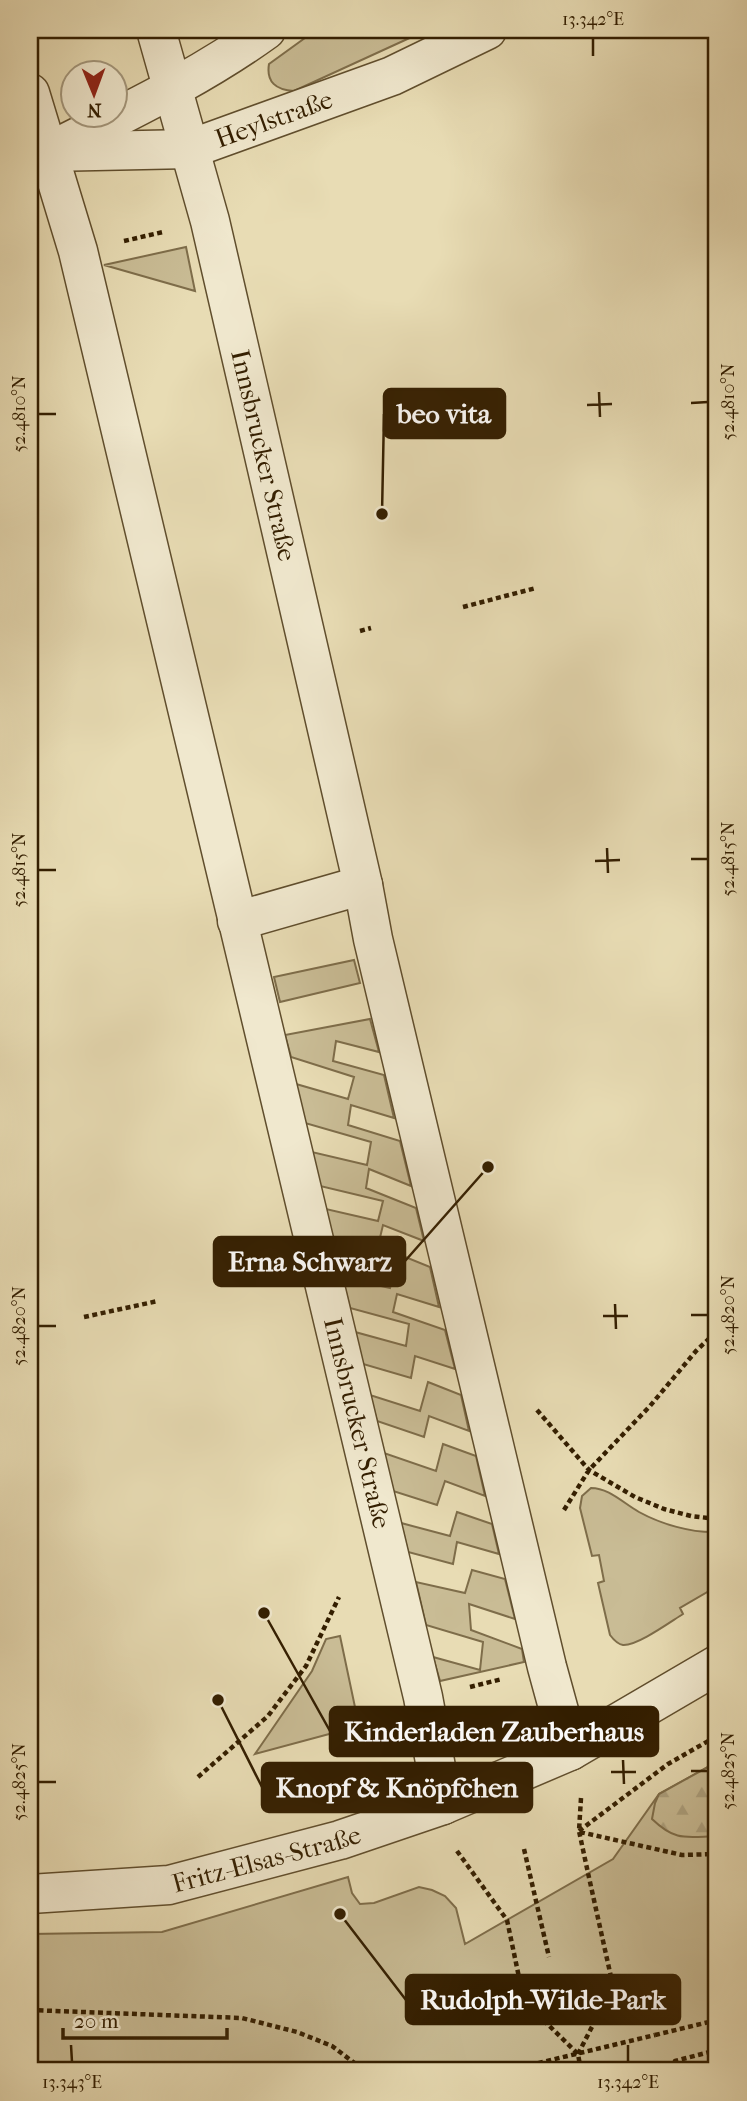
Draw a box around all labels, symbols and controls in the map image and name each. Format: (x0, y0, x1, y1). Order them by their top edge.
text: 13.342°E (562, 9, 624, 30)
north arrow (60, 60, 130, 130)
street label: Heylstraße (211, 83, 337, 154)
text: N (86, 99, 102, 121)
street label: Innsbrucker Straße (225, 347, 303, 564)
text: 52.4810°N (718, 363, 739, 441)
text: 52.4810°N (9, 375, 30, 453)
callout: beo vita (384, 389, 505, 438)
text: beo vita (395, 397, 492, 430)
text: 52.4815°N (718, 821, 739, 897)
text: 52.4815°N (9, 832, 30, 908)
callout: Erna Schwarz (214, 1237, 405, 1286)
text: Erna Schwarz (228, 1245, 393, 1278)
text: 52.4820°N (718, 1275, 739, 1355)
text: 52.4820°N (9, 1286, 30, 1366)
street label: Innsbrucker Straße (317, 1314, 398, 1532)
callout: Kinderladen Zauberhaus (330, 1707, 658, 1756)
text: Kinderladen Zauberhaus (344, 1715, 644, 1748)
text: 52.4825°N (718, 1732, 739, 1810)
text: 52.4825°N (9, 1743, 30, 1821)
callout: Knopf & Knöpfchen (262, 1763, 532, 1812)
text: Knopf & Knöpfchen (276, 1771, 519, 1804)
street label: Fritz-Elsas-Straße (169, 1819, 365, 1899)
callout: Rudolph-Wilde-Park (406, 1975, 680, 2024)
text: Rudolph-Wilde-Park (420, 1983, 667, 2016)
scale bar (63, 1996, 228, 2040)
text: 20 m (74, 2009, 119, 2033)
text: 13.343°E (42, 2072, 102, 2093)
text: 13.342°E (597, 2072, 659, 2093)

